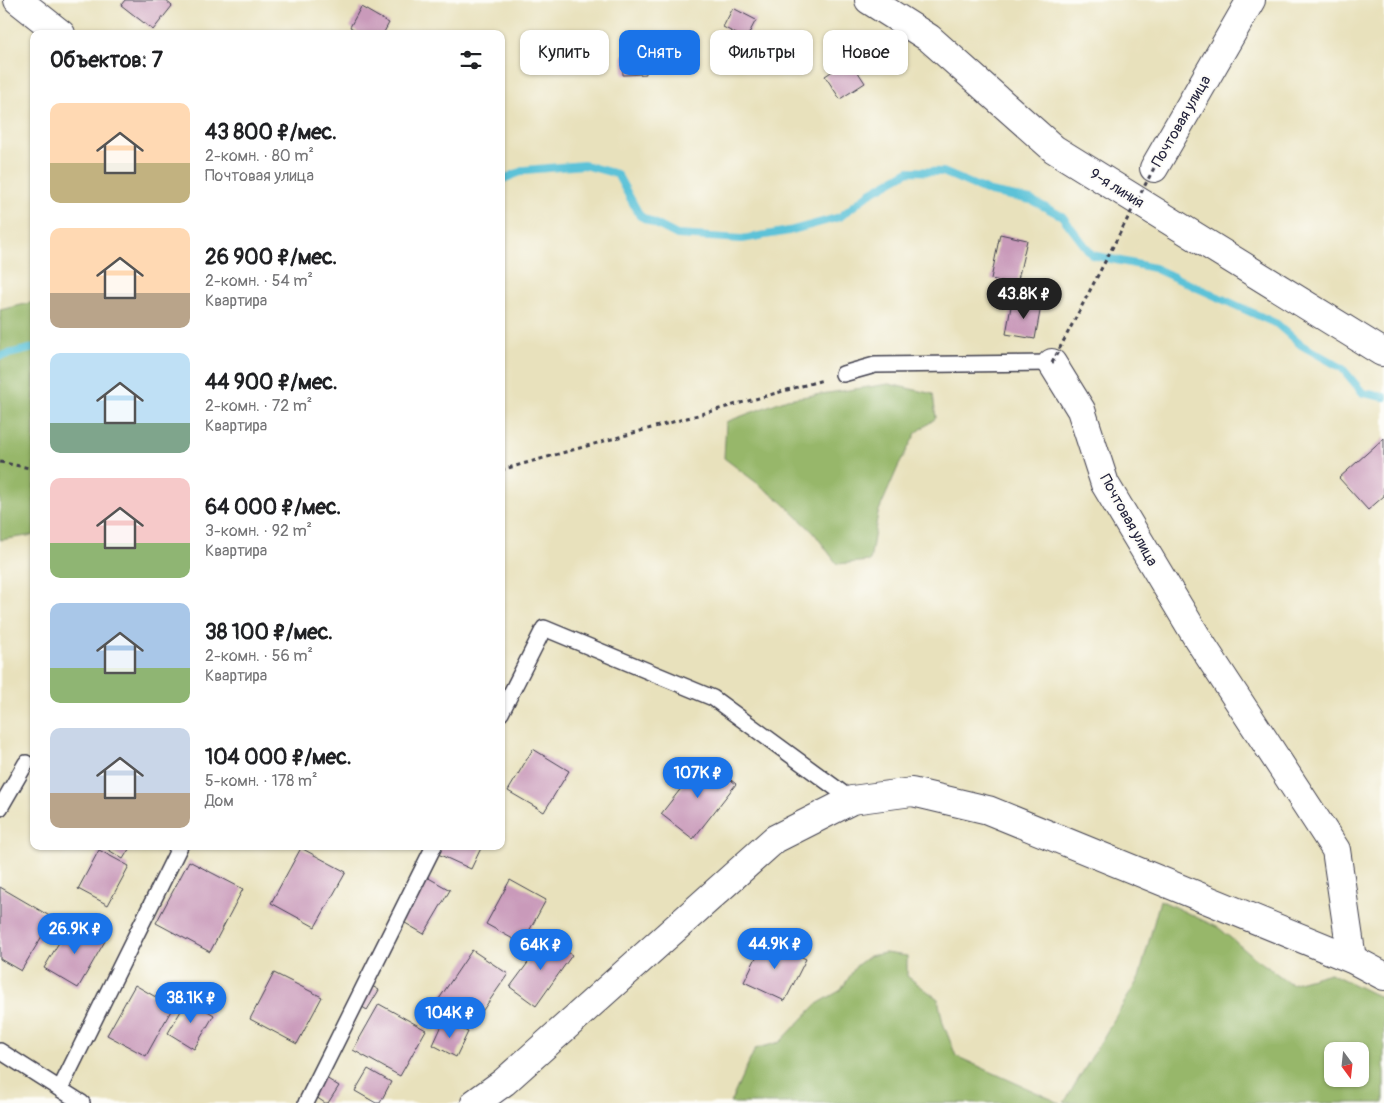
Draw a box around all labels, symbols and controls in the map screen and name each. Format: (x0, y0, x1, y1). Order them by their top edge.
chip: Купить (520, 30, 609, 75)
chip: Снять (619, 30, 700, 75)
chip: Фильтры (710, 30, 813, 75)
chip: Новое (823, 30, 908, 75)
icon: filters (457, 46, 485, 74)
text: Объектов: 7 (50, 47, 163, 74)
street label: Почтовая улица (1148, 72, 1215, 170)
text: 43 800 ₽/мес. (205, 119, 337, 146)
icon: home (90, 123, 150, 183)
text: 2-комн. · 80 m² (205, 146, 314, 166)
street label: 9-я линия (1086, 164, 1147, 212)
text: Почтовая улица (205, 166, 314, 186)
text: 26 900 ₽/мес. (205, 244, 337, 271)
icon: home (90, 248, 150, 308)
text: 2-комн. · 54 m² (205, 271, 313, 291)
pin: 43.8K ₽ (978, 278, 1070, 320)
text: 43.8K ₽ (998, 284, 1050, 304)
text: Квартира (205, 291, 267, 311)
text: 44 900 ₽/мес. (205, 369, 338, 396)
icon: home (90, 373, 150, 433)
text: 2-комн. · 72 m² (205, 396, 312, 416)
text: Квартира (205, 416, 267, 436)
street label: Почтовая улица (1095, 471, 1162, 570)
text: 64 000 ₽/мес. (205, 494, 341, 521)
icon: home (90, 498, 150, 558)
text: 3-комн. · 92 m² (205, 521, 312, 541)
text: Квартира (205, 541, 267, 561)
text: 38 100 ₽/мес. (205, 619, 333, 646)
icon: home (90, 623, 150, 683)
text: 2-комн. · 56 m² (205, 646, 313, 666)
text: Квартира (205, 666, 267, 686)
text: 104 000 ₽/мес. (205, 744, 351, 771)
icon: home (90, 748, 150, 808)
pin: 107K ₽ (657, 756, 739, 799)
text: 107K ₽ (674, 763, 722, 783)
text: 5-комн. · 178 m² (205, 771, 317, 791)
text: Дом (205, 791, 234, 811)
pin: 26.9K ₽ (29, 912, 121, 955)
text: 26.9K ₽ (49, 919, 101, 939)
pin: 64K ₽ (506, 928, 576, 971)
pin: 44.9K ₽ (729, 928, 821, 970)
text: 44.9K ₽ (748, 934, 802, 954)
text: 64K ₽ (520, 935, 562, 955)
pin: 38.1K ₽ (145, 982, 237, 1024)
text: 38.1K ₽ (166, 988, 216, 1008)
pin: 104K ₽ (409, 996, 491, 1039)
text: 104K ₽ (425, 1003, 475, 1023)
north arrow (1324, 1042, 1369, 1088)
map controls (1324, 1042, 1369, 1087)

